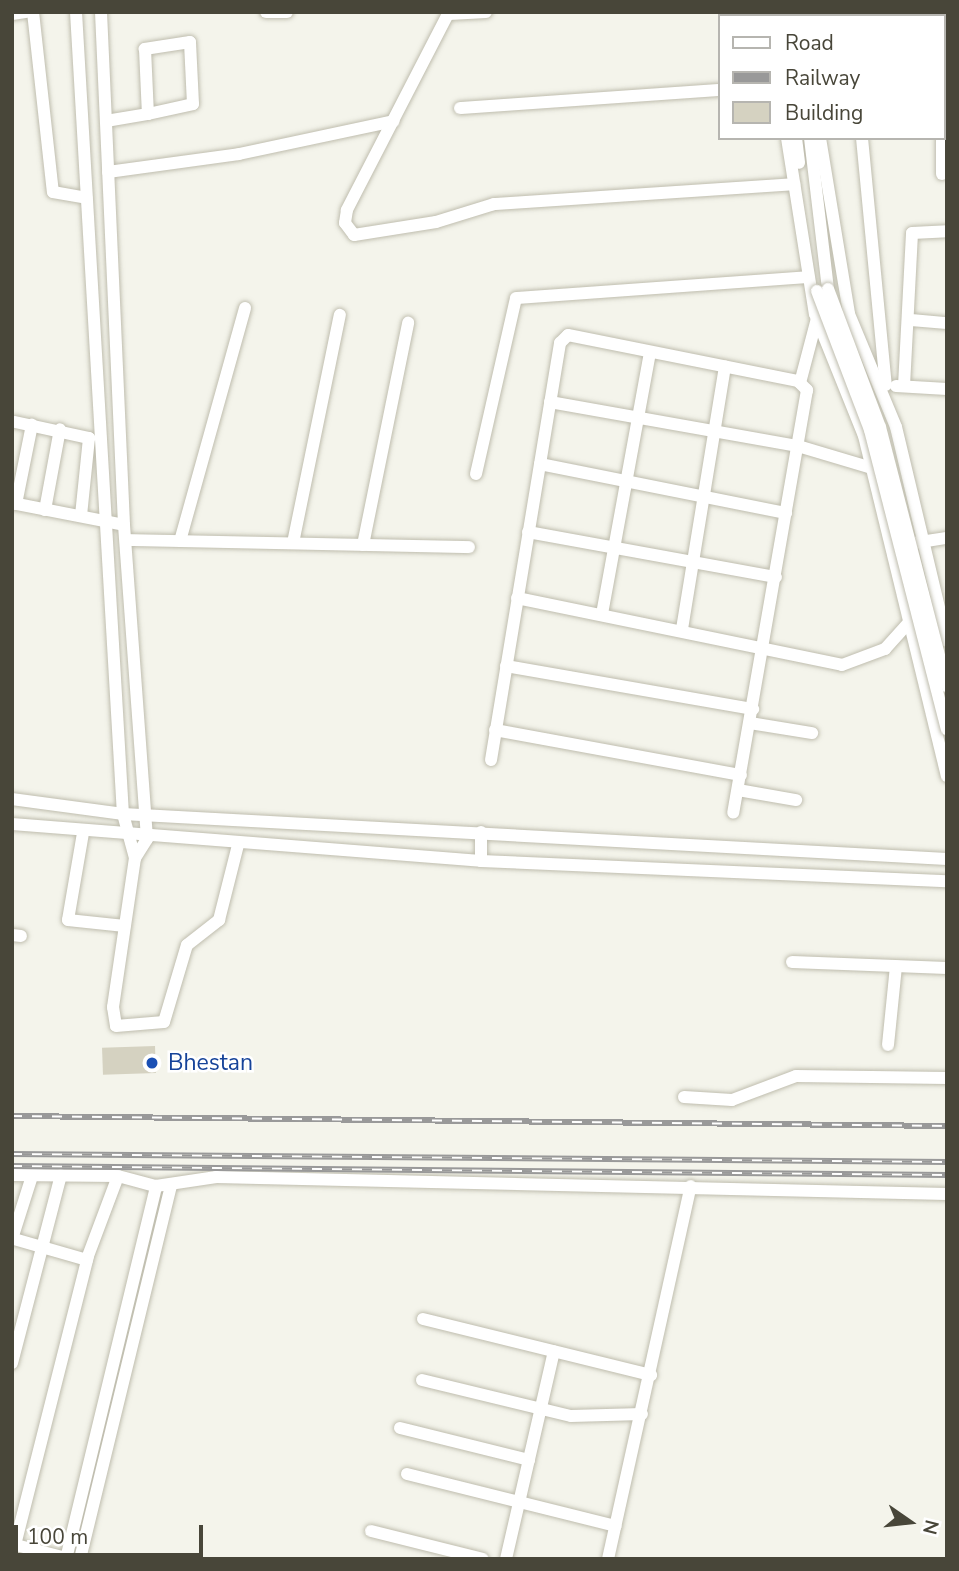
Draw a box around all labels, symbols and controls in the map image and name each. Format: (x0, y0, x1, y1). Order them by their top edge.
legend (718, 14, 945, 140)
text: Road (785, 29, 834, 57)
text: Railway (785, 64, 860, 92)
text: Building (785, 99, 863, 127)
place label: Bhestan (168, 1049, 253, 1077)
marker: Bhestan (142, 1053, 162, 1073)
north arrow (875, 1487, 945, 1557)
scale bar (18, 1512, 206, 1556)
text: N (916, 1517, 945, 1537)
text: 100 m (27, 1523, 88, 1551)

